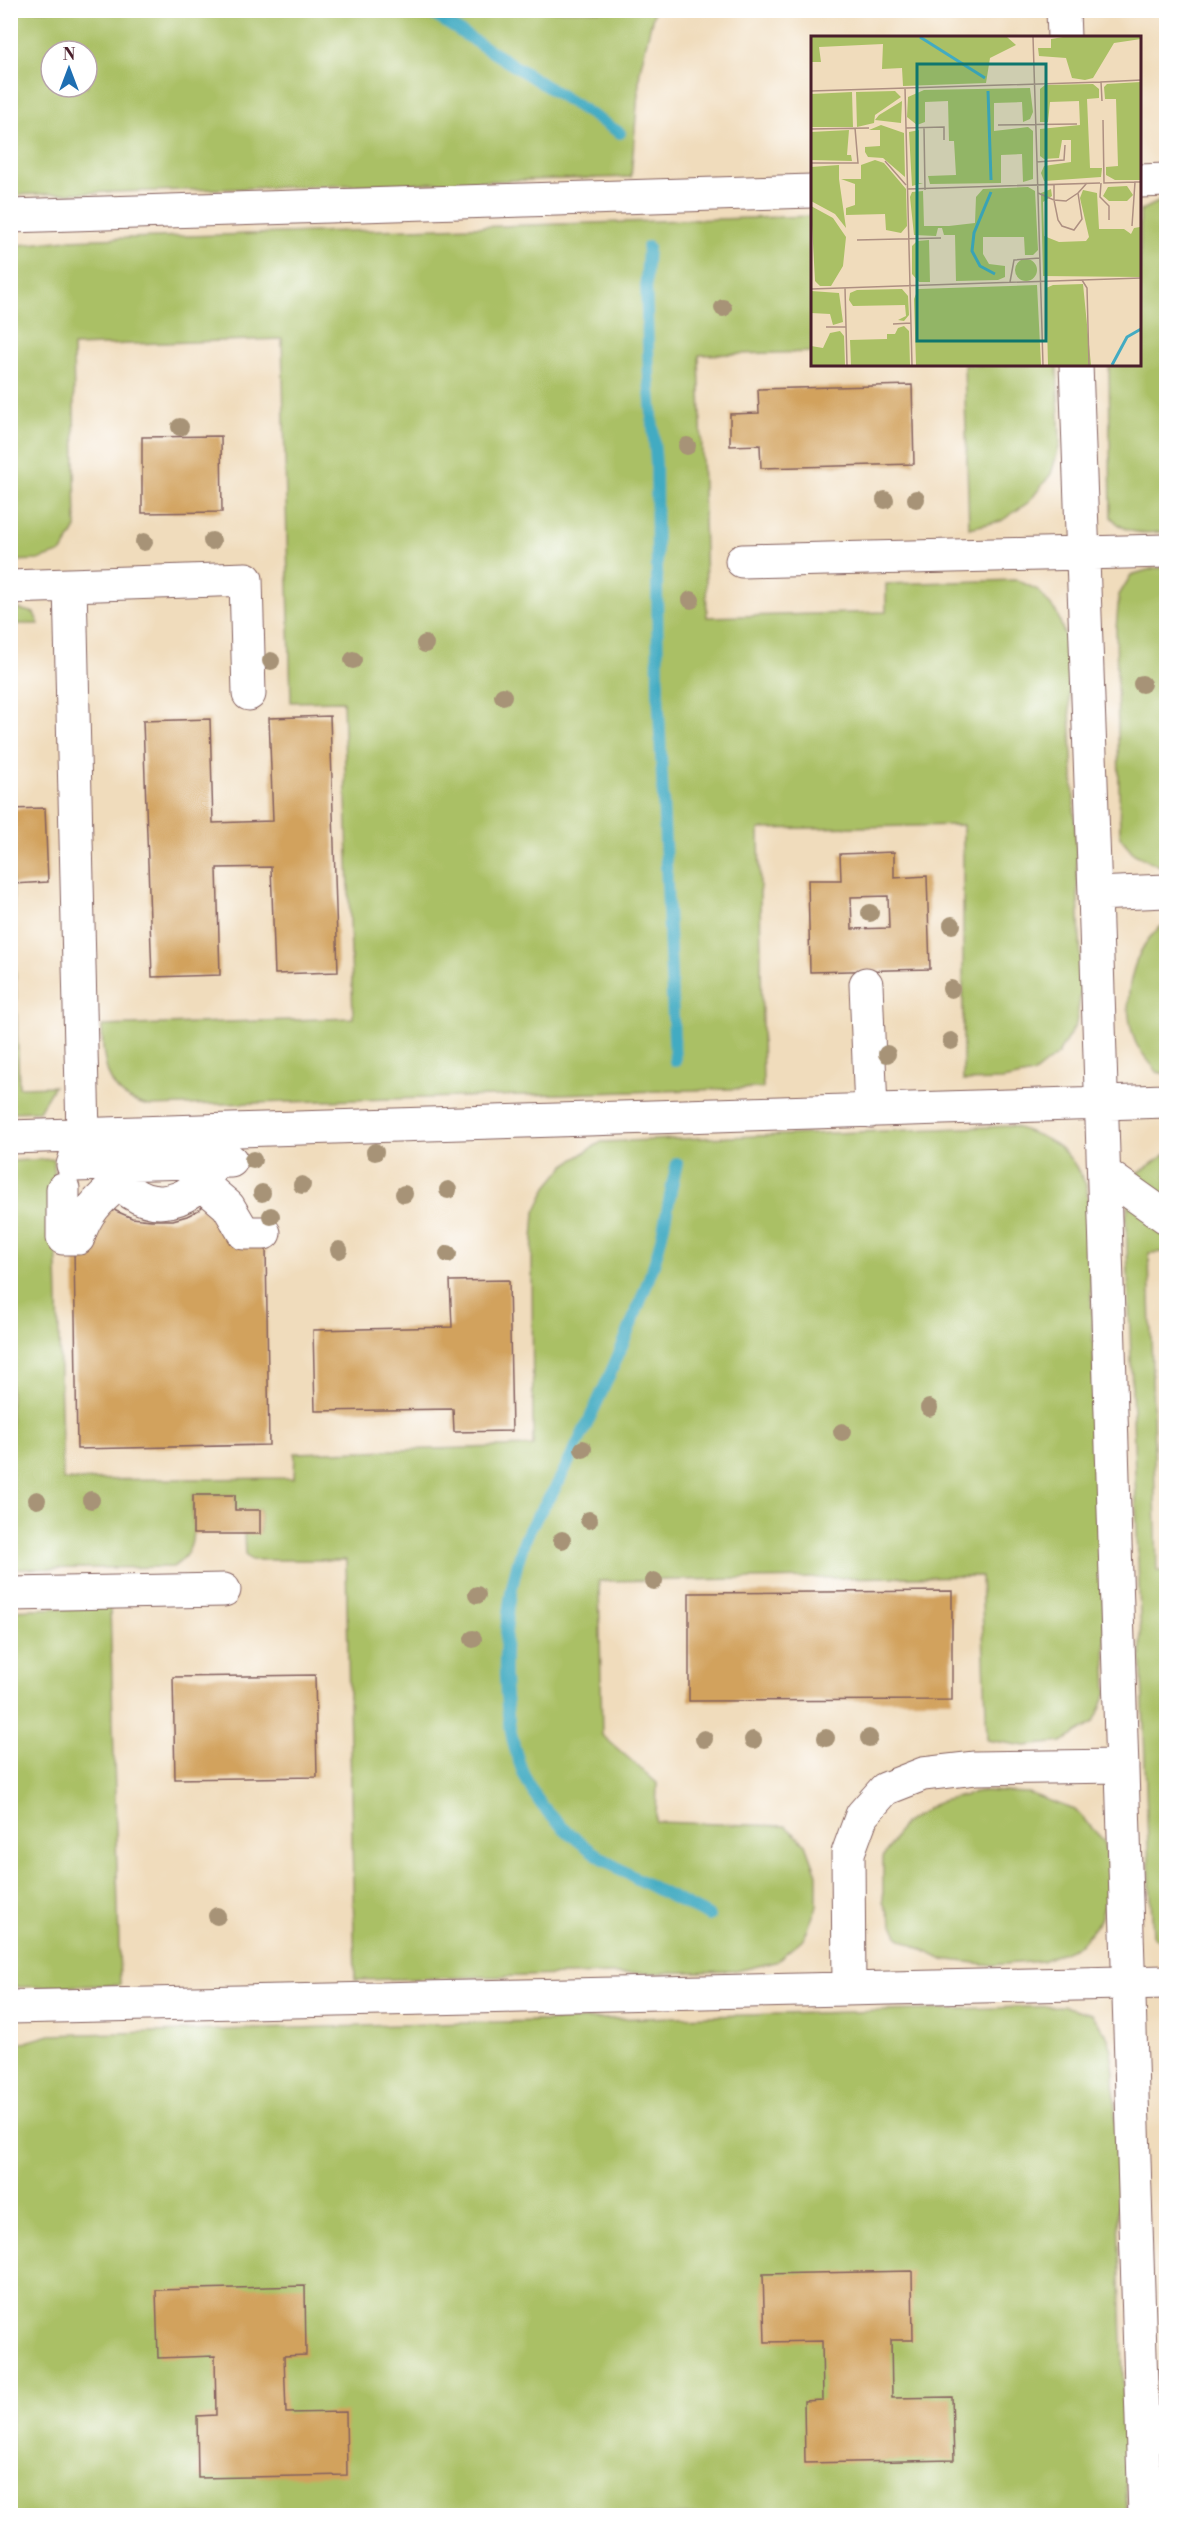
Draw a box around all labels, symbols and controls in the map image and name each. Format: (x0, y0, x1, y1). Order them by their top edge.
inset map (811, 36, 1141, 366)
north arrow (39, 39, 99, 99)
text: N (63, 45, 76, 65)

